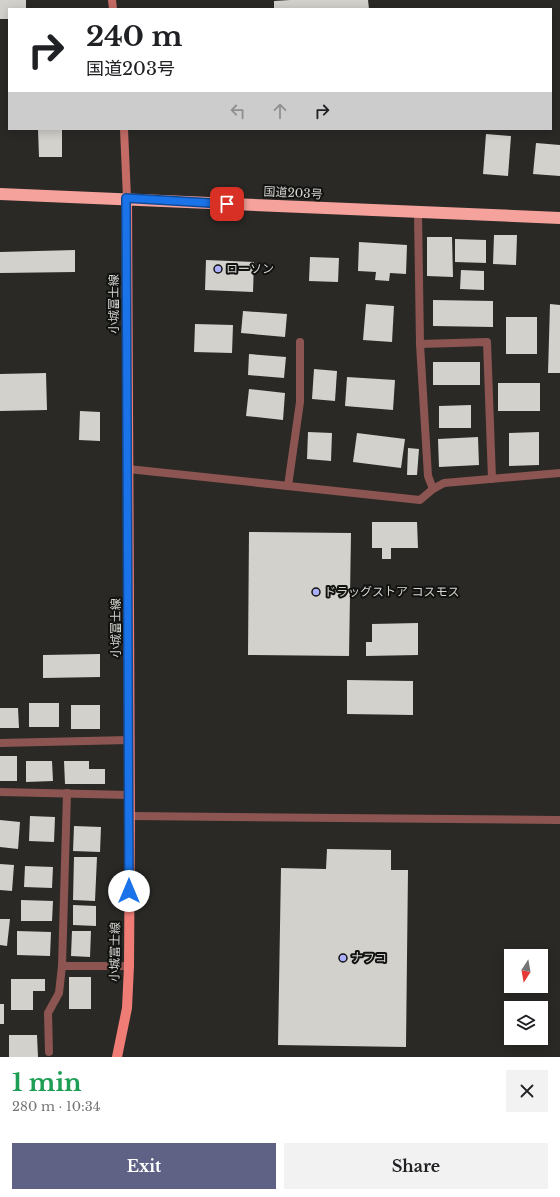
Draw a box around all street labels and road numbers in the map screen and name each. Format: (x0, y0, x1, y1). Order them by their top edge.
street label: 国道203号 (263, 183, 323, 202)
street label: 小城富士線 (106, 274, 121, 334)
street label: 小城富士線 (108, 598, 123, 658)
street label: 小城富士線 (106, 922, 123, 982)

